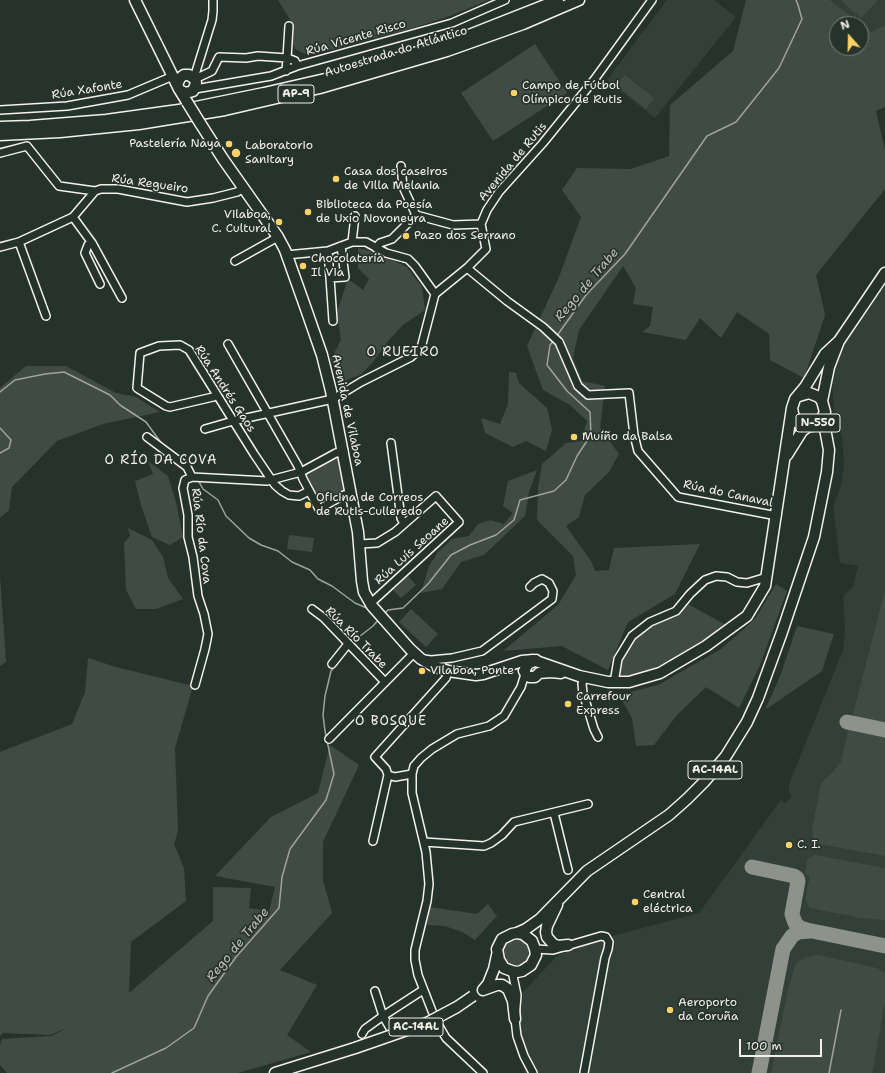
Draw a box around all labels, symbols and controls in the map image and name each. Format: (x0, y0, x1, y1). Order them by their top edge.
north arrow (829, 16, 869, 56)
street label: Rúa Vicente Risco (304, 17, 408, 59)
text: N (838, 17, 852, 34)
street label: Autoestrada do Atlántico (323, 23, 469, 81)
street label: Rúa Xafonte (51, 77, 123, 103)
place label: Campo de Fútbol Olímpico de Rutis (522, 79, 622, 107)
road number: AP-9 (278, 85, 314, 103)
marker: Campo de Fútbol Olímpico de Rutis (509, 88, 519, 98)
street label: Avenida de Rutis (476, 120, 550, 204)
place label: Pastelería Naya (129, 137, 221, 151)
marker: Pastelería Naya (224, 139, 234, 149)
place label: Laboratorio Sanitary (245, 139, 313, 167)
marker: Laboratorio Sanitary (230, 147, 242, 159)
place label: Casa dos caseiros de Villa Melania (344, 165, 448, 193)
street label: Rúa Regueiro (111, 171, 189, 197)
marker: Casa dos caseiros de Villa Melania (331, 174, 341, 184)
place label: Biblioteca da Poesía de Uxío Novoneyra (316, 198, 432, 226)
marker: Biblioteca da Poesía de Uxío Novoneyra (303, 207, 313, 217)
place label: Vilaboa, C. Cultural (211, 208, 271, 236)
marker: Vilaboa, C. Cultural (274, 217, 284, 227)
place label: Pazo dos Serrano (414, 229, 516, 243)
marker: Pazo dos Serrano (401, 231, 411, 241)
water label: Rego de Trabe (552, 245, 622, 325)
place label: Chocolatería Il Via (311, 252, 384, 280)
marker: Chocolatería Il Via (298, 261, 308, 271)
street label: Rúa Andrés Gaos (191, 343, 259, 435)
district label: O RUEIRO (366, 345, 440, 361)
street label: Avenida de Vilaboa (328, 353, 366, 467)
road number: N-550 (796, 414, 840, 432)
place label: Muíño da Balsa (582, 430, 673, 444)
marker: Muíño da Balsa (569, 432, 579, 442)
district label: O RÍO DA COVA (104, 453, 218, 469)
street label: Rúa do Canaval (682, 477, 774, 511)
street label: Rúa Río da Cova (188, 487, 214, 585)
place label: Oficina de Correos de Rutis-Culleredo (316, 491, 423, 519)
marker: Oficina de Correos de Rutis-Culleredo (303, 500, 313, 510)
street label: Rúa Luís Seoane (372, 514, 452, 588)
street label: Rúa Río Trabe (322, 604, 390, 672)
place label: Vilaboa, Ponte (430, 664, 514, 678)
marker: Vilaboa, Ponte (417, 666, 427, 676)
place label: Carrefour Express (576, 690, 631, 718)
marker: Carrefour Express (563, 699, 573, 709)
district label: O BOSQUE (355, 714, 427, 730)
road number: AC-14AL (688, 761, 742, 779)
place label: C. I. (797, 838, 821, 852)
marker: C. I. (784, 840, 794, 850)
place label: Central eléctrica (643, 888, 692, 916)
marker: Central eléctrica (630, 897, 640, 907)
water label: Rego de Trabe (203, 905, 273, 985)
place label: Aeroporto da Coruña (678, 996, 738, 1024)
marker: Aeroporto da Coruña (665, 1005, 675, 1015)
road number: AC-14AL (389, 1018, 443, 1036)
scale bar (741, 1031, 824, 1057)
text: 100 m (746, 1038, 782, 1054)

